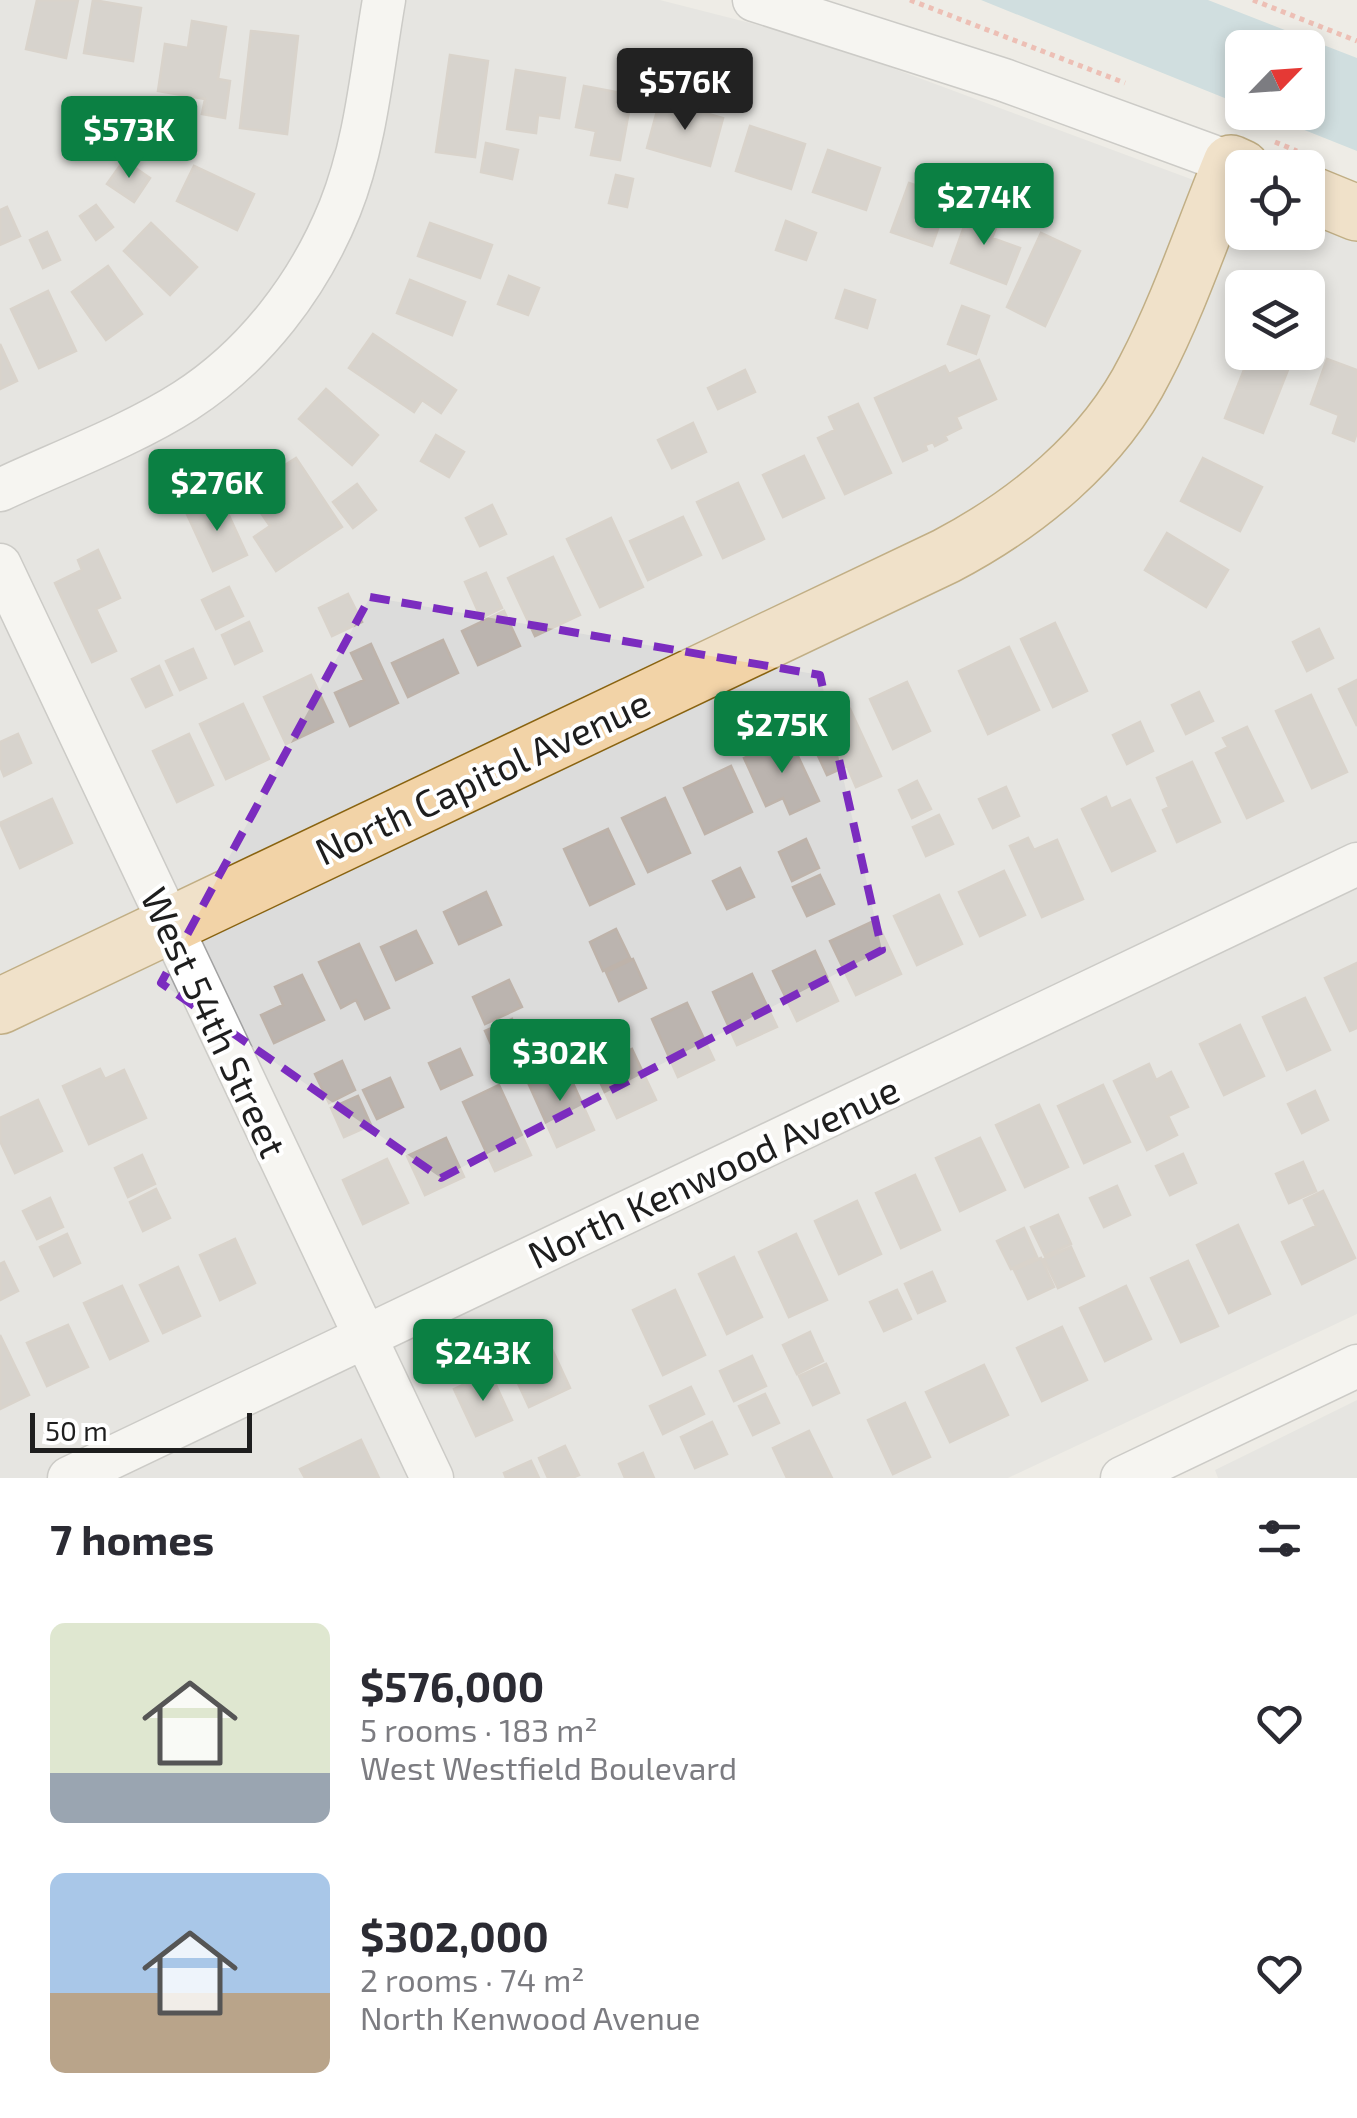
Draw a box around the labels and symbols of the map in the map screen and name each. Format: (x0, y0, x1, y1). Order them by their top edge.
north arrow (1225, 30, 1325, 130)
pin: $576K (615, 48, 755, 133)
pin: $573K (59, 96, 199, 181)
pin: $274K (914, 163, 1054, 248)
pin: $276K (147, 449, 287, 534)
street label: North Capitol Avenue (307, 678, 657, 874)
pin: $275K (712, 691, 852, 776)
street label: West 54th Street (132, 880, 298, 1164)
pin: $302K (490, 1019, 630, 1104)
street label: North Kenwood Avenue (520, 1065, 906, 1277)
pin: $243K (413, 1319, 553, 1404)
scale bar (30, 1408, 252, 1452)

